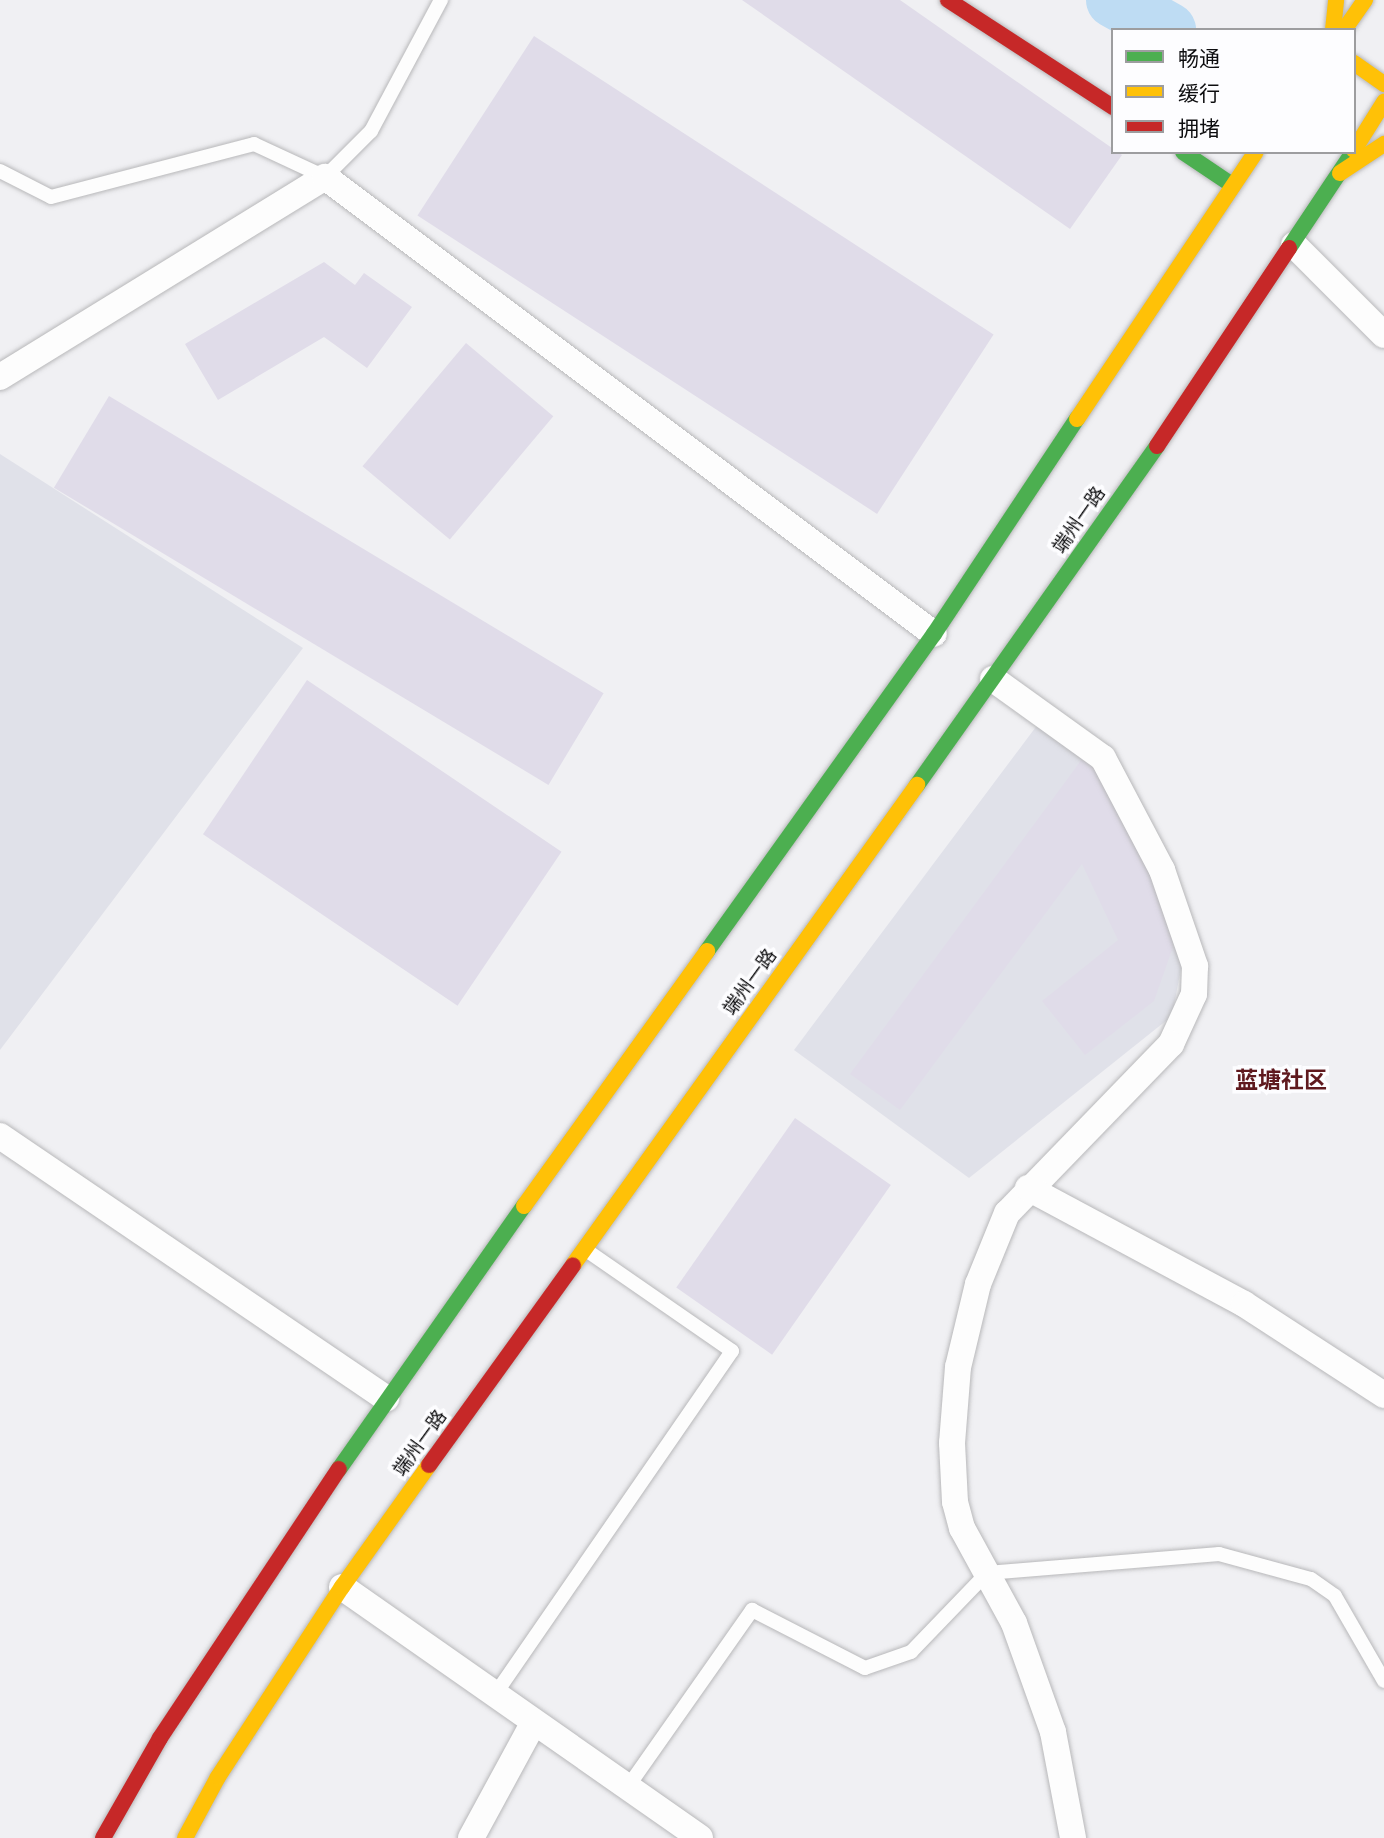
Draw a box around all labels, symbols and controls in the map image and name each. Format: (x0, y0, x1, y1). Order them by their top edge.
legend (1111, 28, 1356, 154)
text: 畅通 (1178, 47, 1220, 71)
text: 缓行 (1178, 82, 1220, 106)
text: 拥堵 (1178, 117, 1220, 141)
street label: 端州一路 (1048, 482, 1110, 558)
street label: 端州一路 (718, 945, 782, 1019)
district label: 蓝塘社区 (1235, 1067, 1327, 1095)
street label: 端州一路 (388, 1406, 452, 1480)

